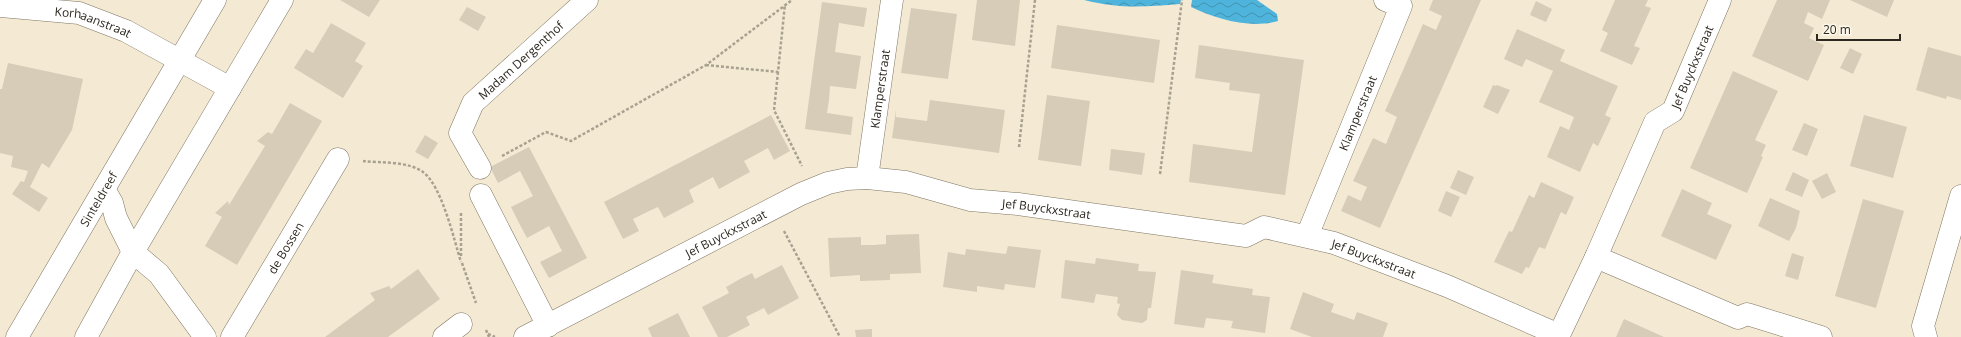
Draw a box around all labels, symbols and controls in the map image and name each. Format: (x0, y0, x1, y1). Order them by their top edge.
street label: Korhaanstraat (54, 2, 135, 41)
street label: Madam Dergenthof (474, 16, 568, 103)
scale bar (1817, 16, 1900, 42)
text: 20 m (1823, 21, 1851, 38)
street label: Jef Buyckxstraat (1666, 22, 1717, 112)
street label: Klamperstraat (866, 48, 893, 130)
street label: Klamperstraat (1334, 73, 1380, 153)
street label: Sinteldreef (75, 168, 121, 230)
street label: Jef Buyckxstraat (1000, 194, 1092, 223)
street label: Jef Buyckxstraat (681, 205, 769, 262)
street label: de Bossen (263, 218, 307, 277)
street label: Jef Buyckxstraat (1329, 234, 1418, 282)

